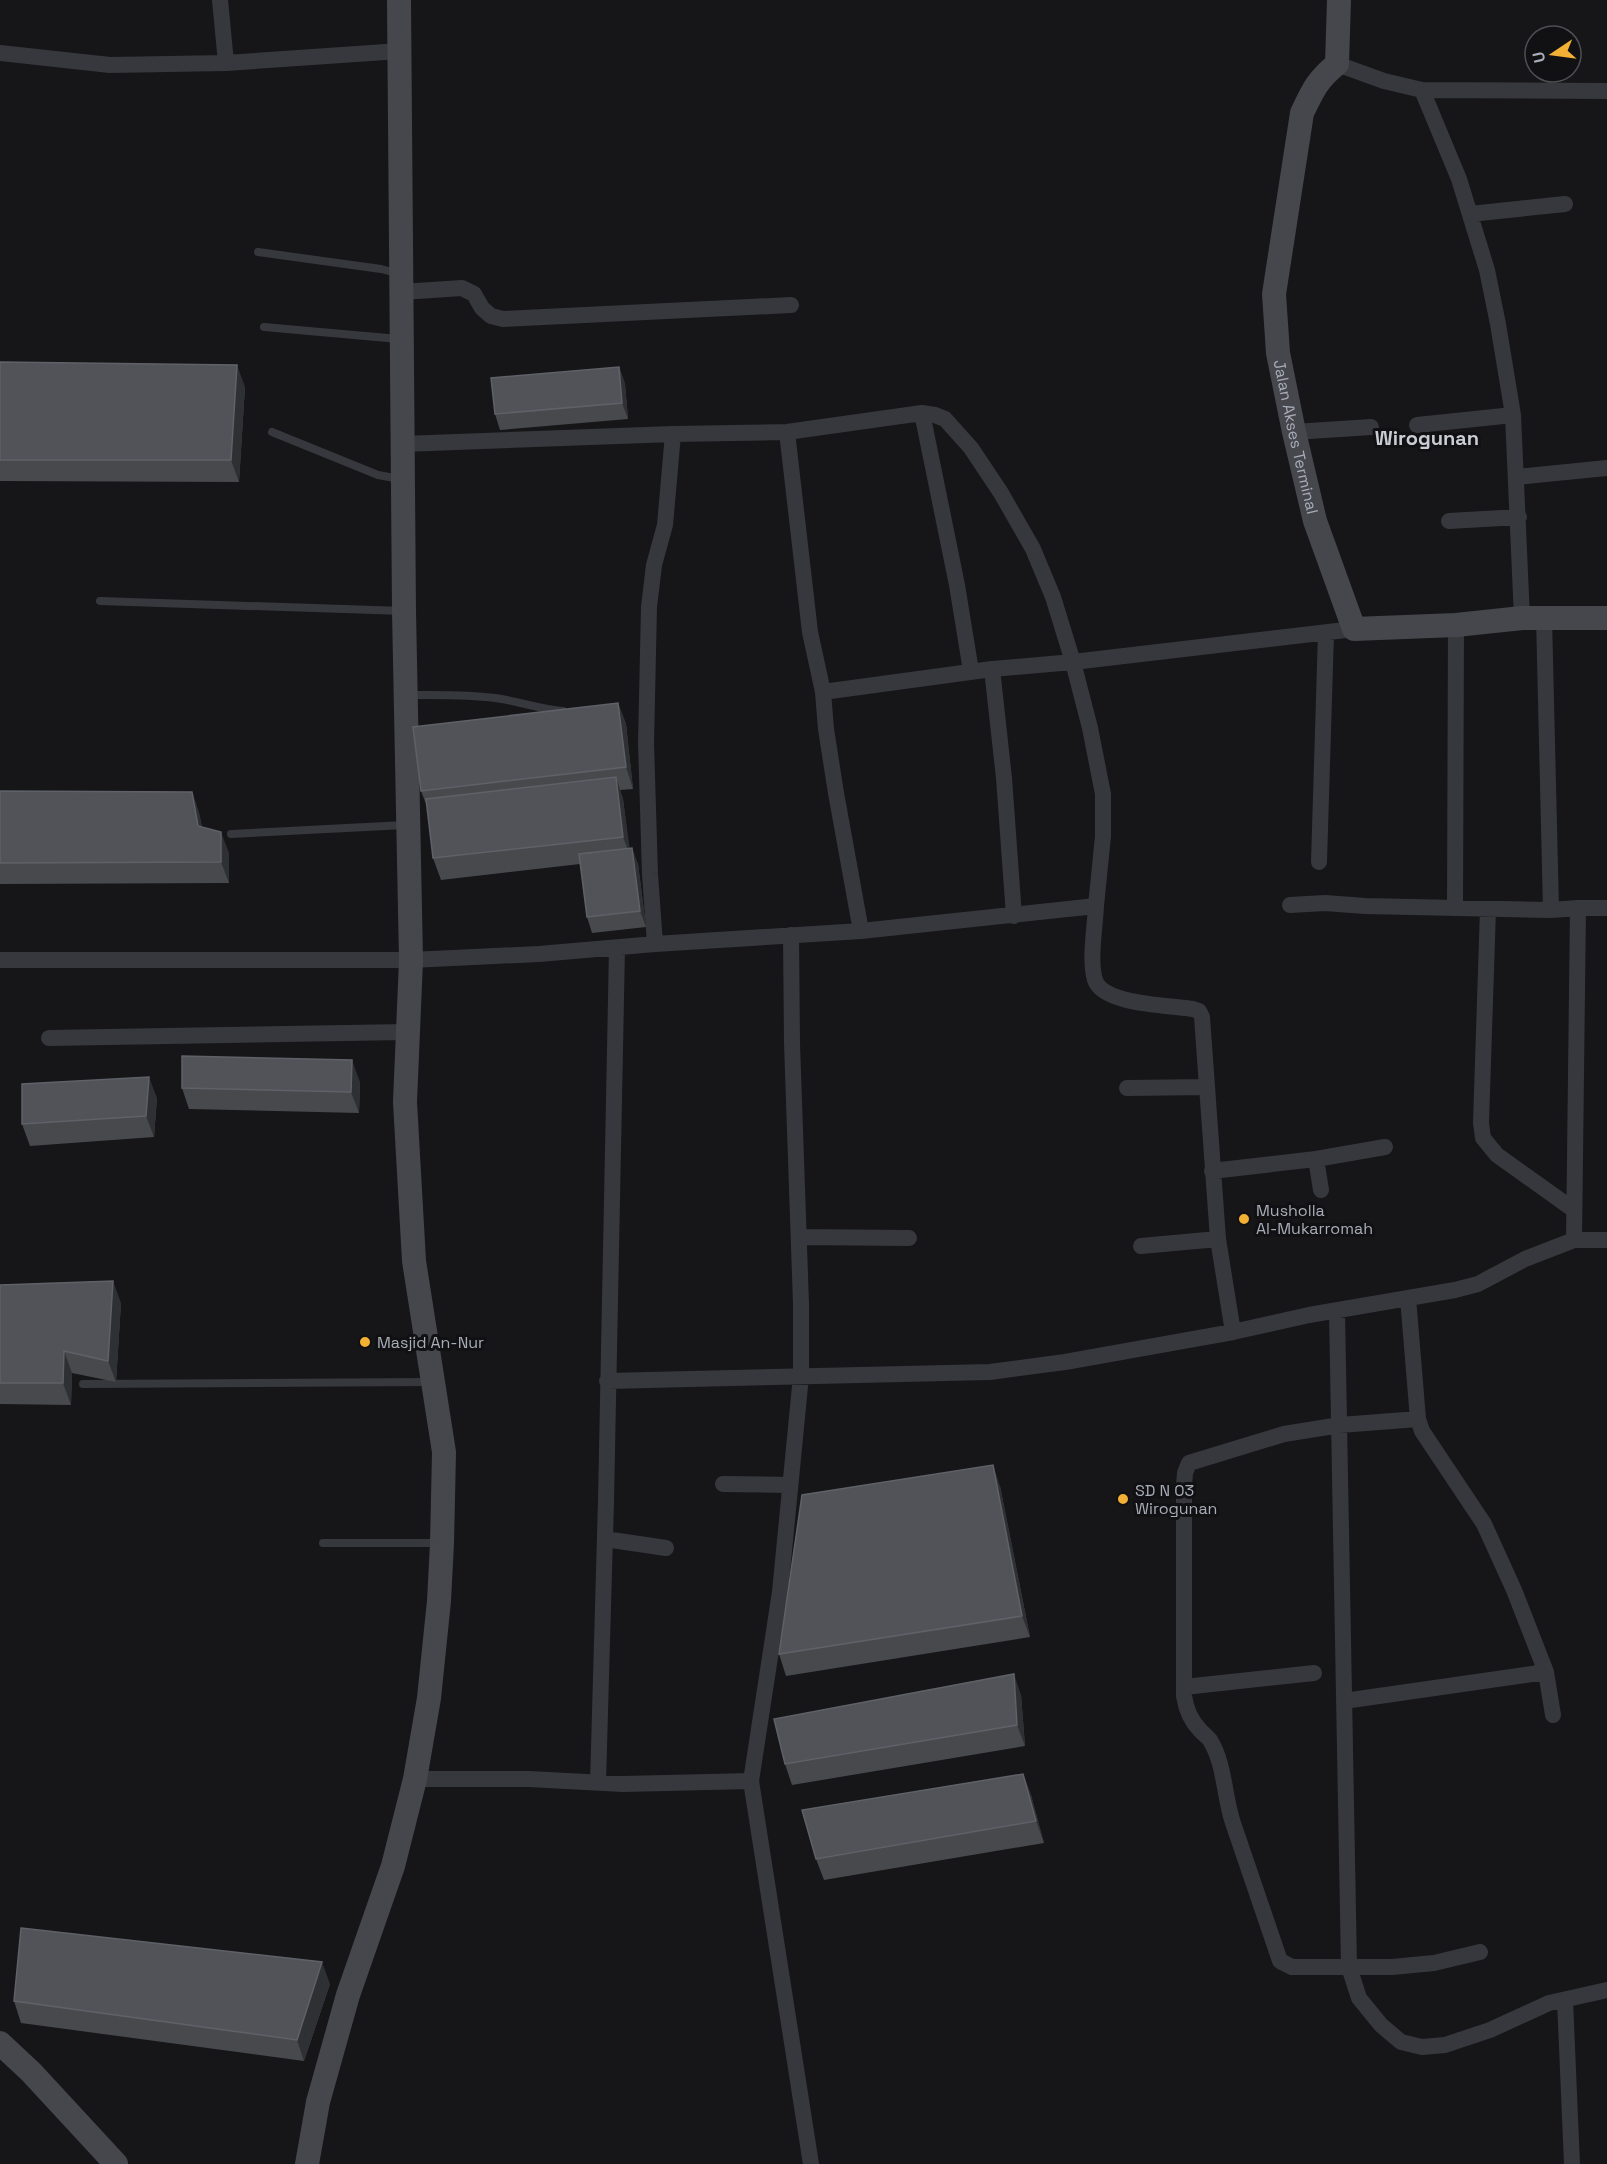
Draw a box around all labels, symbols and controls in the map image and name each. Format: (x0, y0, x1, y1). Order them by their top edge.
north arrow (1523, 24, 1583, 84)
text: U (1527, 50, 1550, 65)
street label: Jalan Akses Terminal (1269, 358, 1323, 516)
district label: Wirogunan (1375, 425, 1479, 451)
place label: Musholla Al-Mukarromah (1256, 1200, 1373, 1239)
marker: Musholla Al-Mukarromah (1237, 1212, 1251, 1226)
place label: Masjid An-Nur (377, 1332, 484, 1353)
marker: Masjid An-Nur (358, 1335, 372, 1349)
place label: SD N 03 Wirogunan (1135, 1480, 1217, 1519)
marker: SD N 03 Wirogunan (1116, 1492, 1130, 1506)

